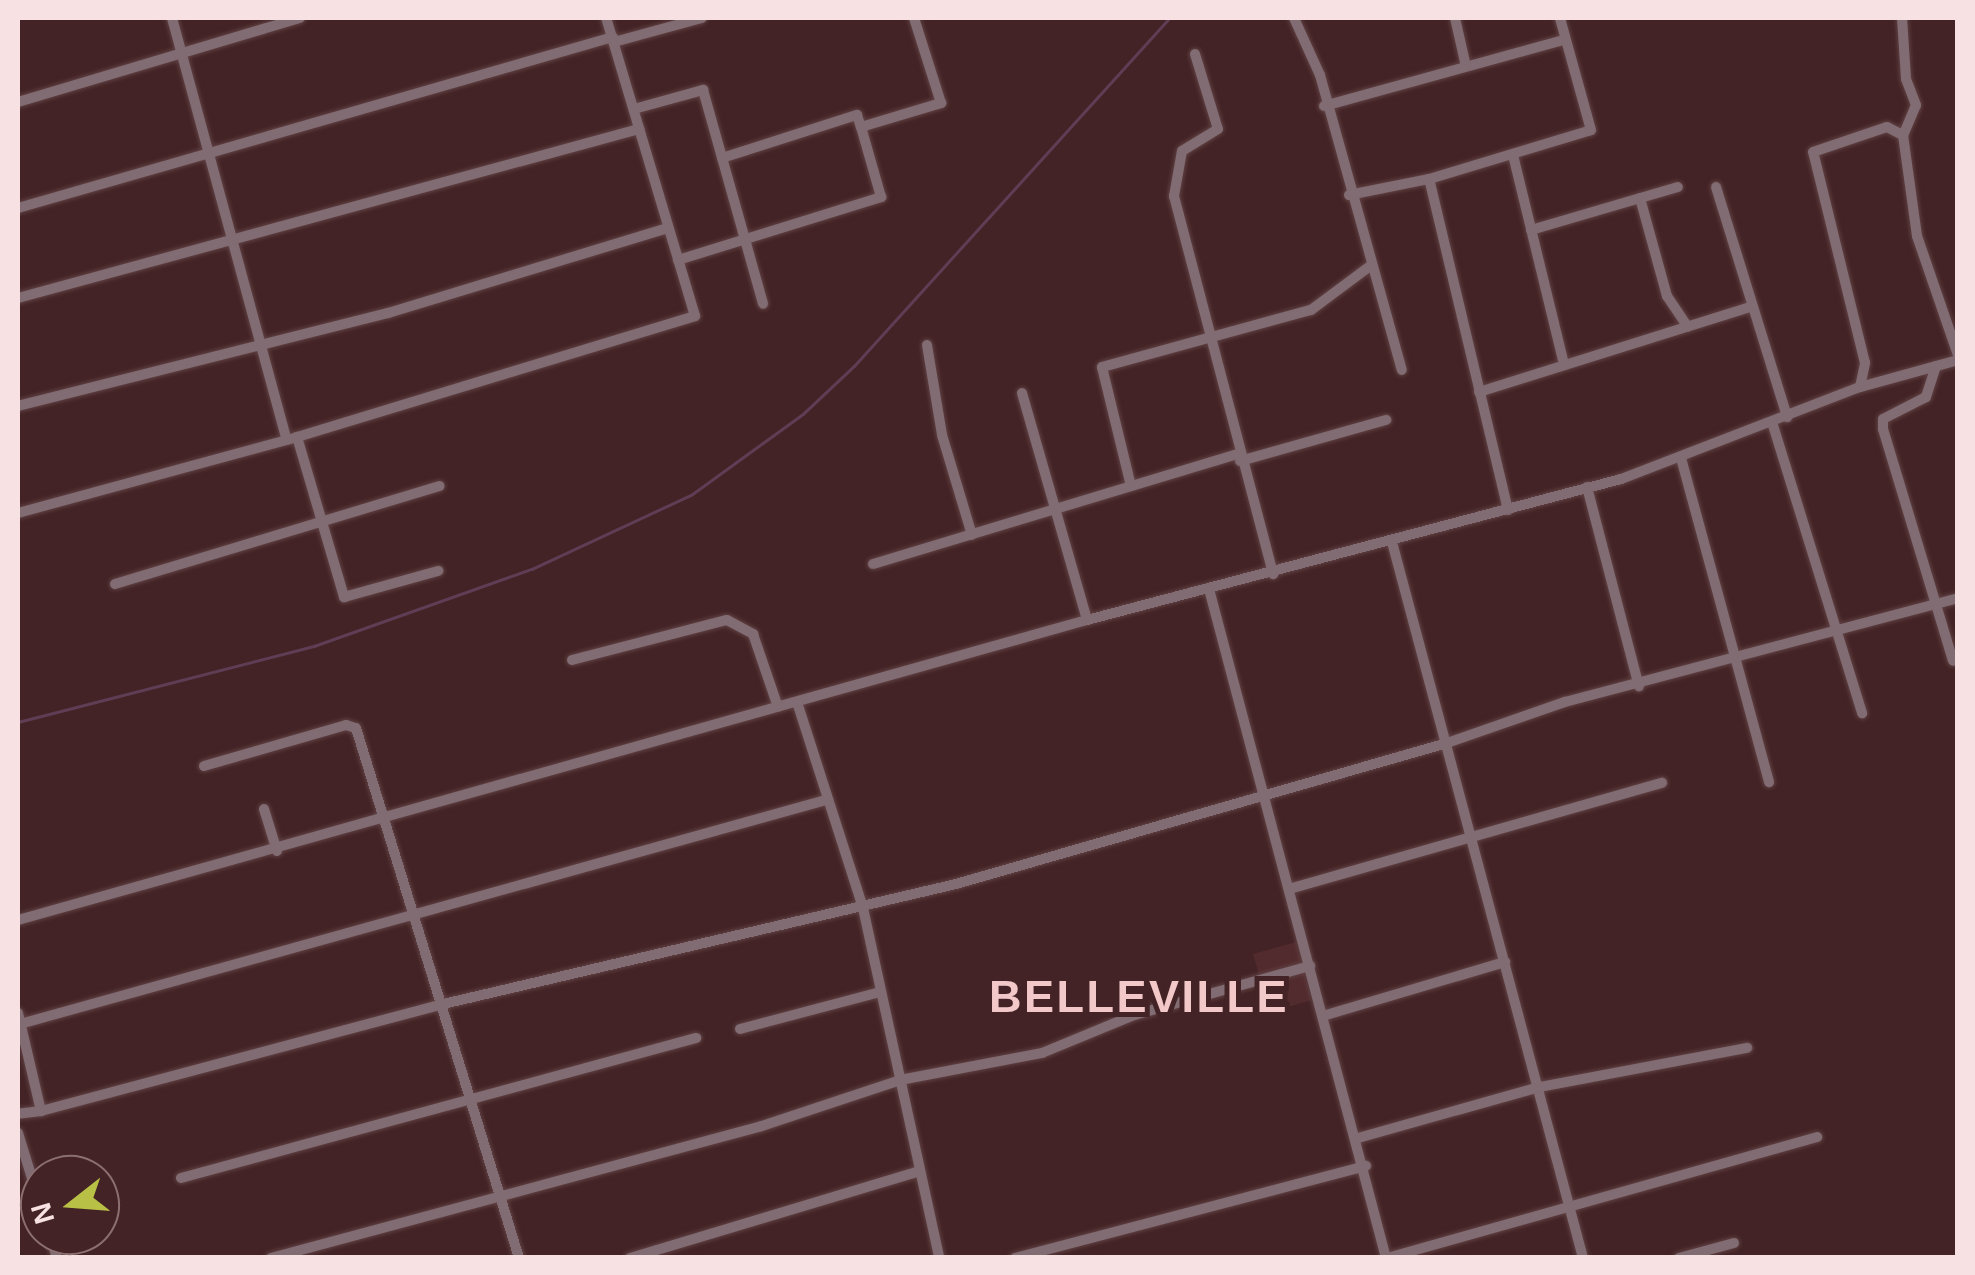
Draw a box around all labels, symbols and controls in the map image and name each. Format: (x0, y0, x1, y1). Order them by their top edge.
district label: BELLEVILLE (989, 970, 1289, 1024)
north arrow (20, 1155, 120, 1255)
text: N (25, 1199, 61, 1228)

